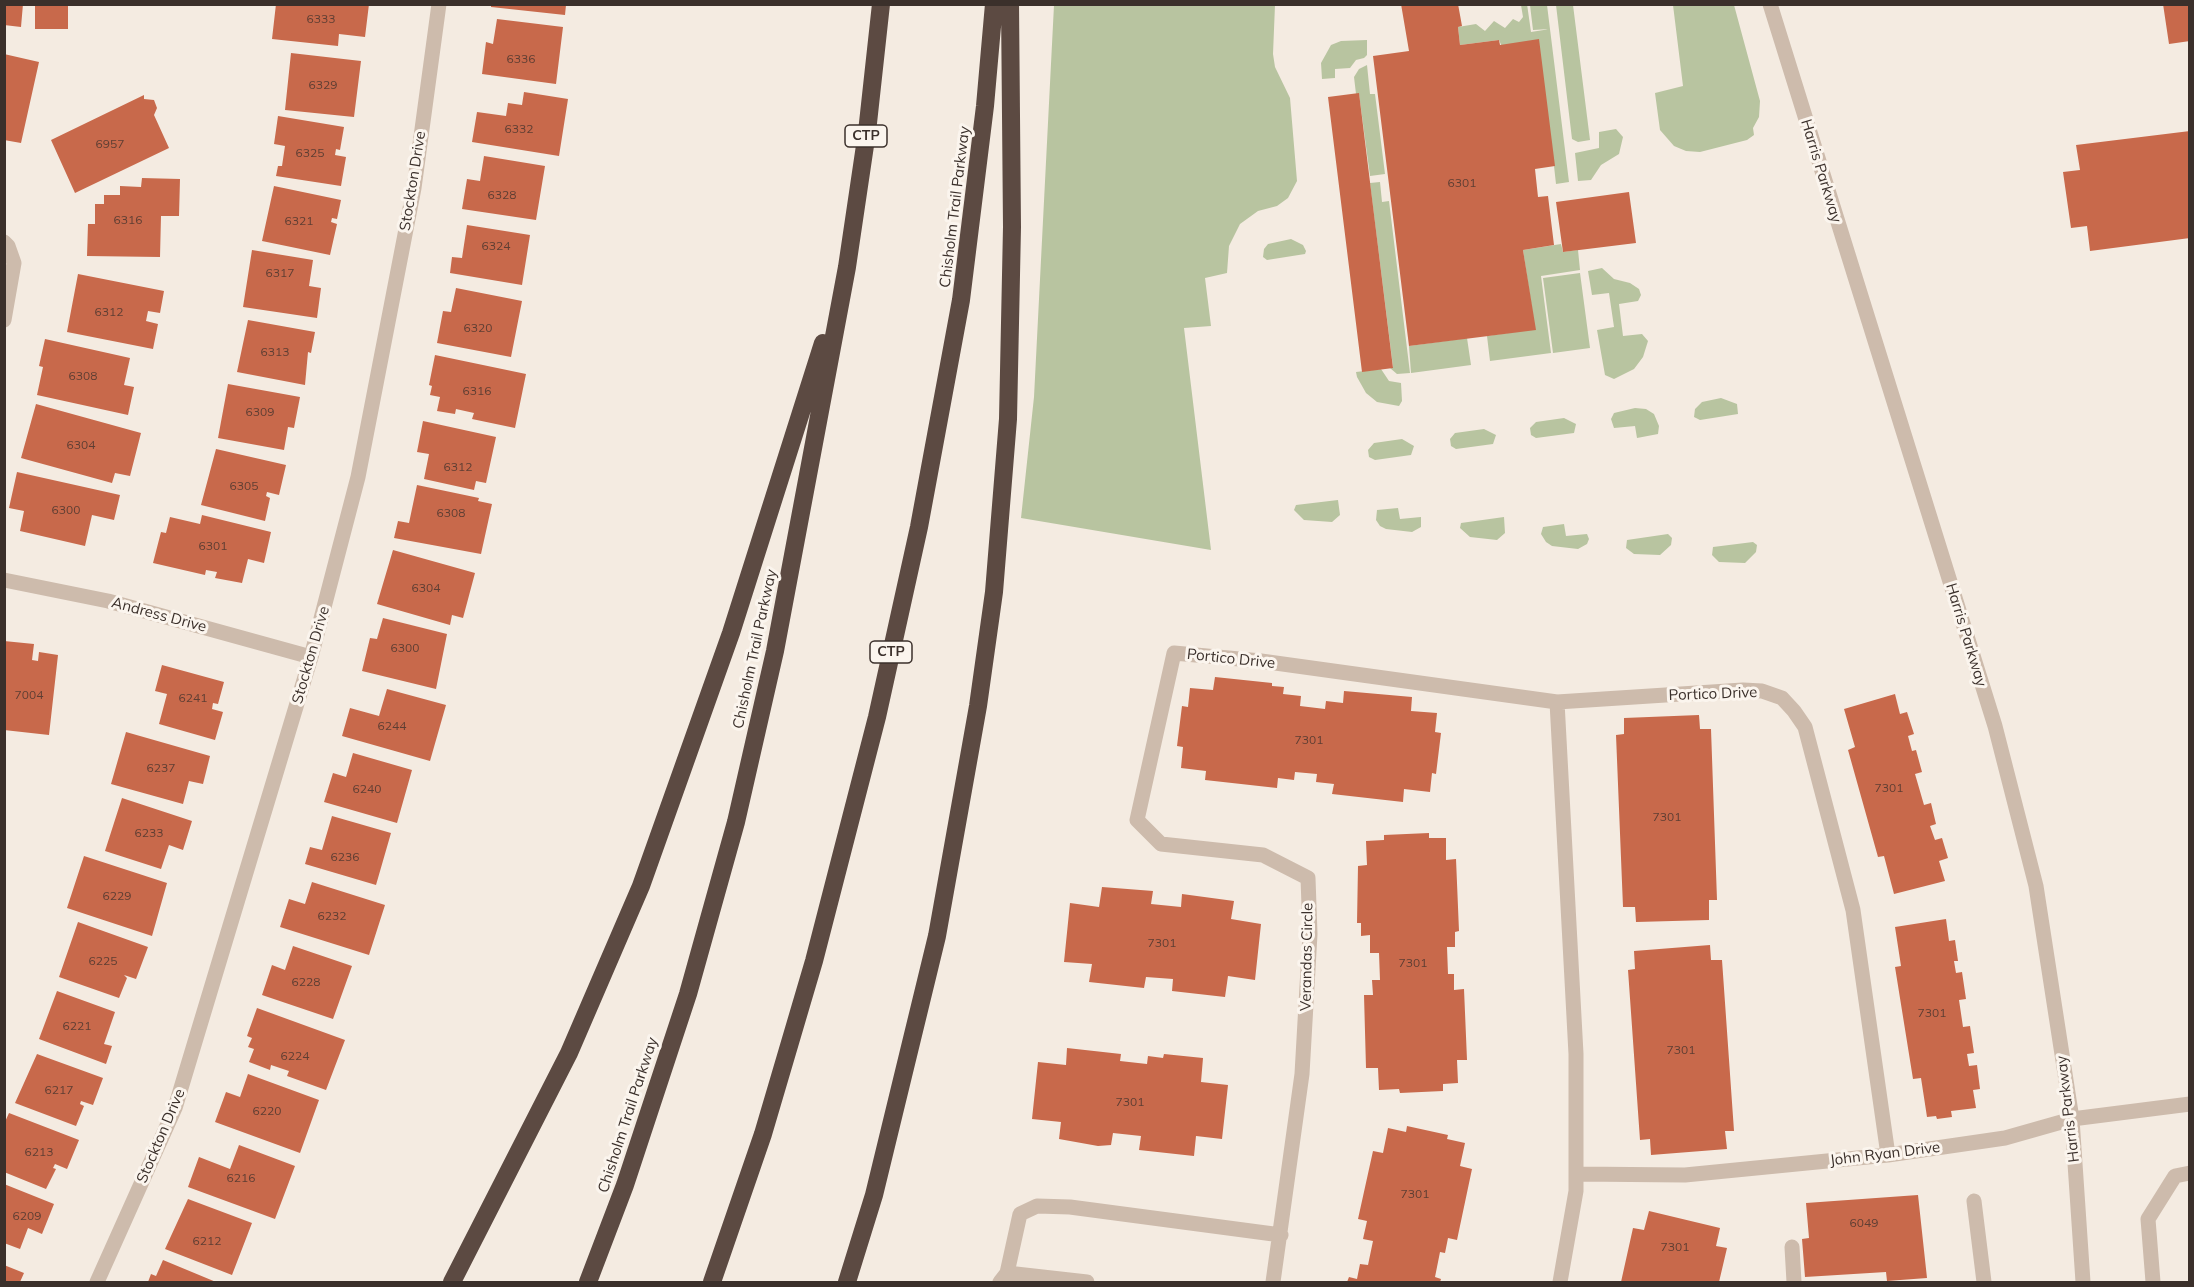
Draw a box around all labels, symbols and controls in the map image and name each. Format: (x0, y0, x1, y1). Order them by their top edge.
house number: 6333 (307, 12, 335, 26)
house number: 6336 (507, 52, 535, 66)
house number: 6329 (309, 78, 337, 92)
street label: Harris Parkway (1797, 117, 1845, 225)
house number: 6332 (505, 122, 533, 136)
road number: CTP (845, 125, 887, 147)
street label: Chisholm Trail Parkway (936, 125, 974, 289)
street label: Stockton Drive (396, 130, 430, 232)
house number: 6957 (96, 137, 124, 151)
house number: 6325 (296, 146, 324, 160)
house number: 6301 (1448, 176, 1476, 190)
house number: 6328 (488, 188, 516, 202)
house number: 6316 (114, 213, 142, 227)
house number: 6321 (285, 214, 313, 228)
house number: 6324 (482, 239, 510, 253)
house number: 6317 (266, 266, 294, 280)
house number: 6312 (95, 305, 123, 319)
house number: 6320 (464, 321, 492, 335)
house number: 6313 (261, 345, 289, 359)
house number: 6308 (69, 369, 97, 383)
house number: 6316 (463, 384, 491, 398)
house number: 6309 (246, 405, 274, 419)
house number: 6304 (67, 438, 95, 452)
house number: 6312 (444, 460, 472, 474)
house number: 6305 (230, 479, 258, 493)
house number: 6300 (52, 503, 80, 517)
house number: 6308 (437, 506, 465, 520)
house number: 6301 (199, 539, 227, 553)
street label: Chisholm Trail Parkway (729, 568, 781, 730)
house number: 6304 (412, 581, 440, 595)
street label: Harris Parkway (1942, 581, 1990, 689)
street label: Andress Drive (110, 594, 208, 636)
street label: Stockton Drive (288, 604, 334, 706)
house number: 6300 (391, 641, 419, 655)
road number: CTP (870, 641, 912, 663)
street label: Portico Drive (1186, 645, 1276, 673)
street label: Portico Drive (1668, 683, 1758, 705)
house number: 7004 (15, 688, 43, 702)
house number: 6241 (179, 691, 207, 705)
house number: 6244 (378, 719, 406, 733)
house number: 7301 (1295, 733, 1323, 747)
house number: 6237 (147, 761, 175, 775)
house number: 7301 (1875, 781, 1903, 795)
house number: 6240 (353, 782, 381, 796)
house number: 7301 (1653, 810, 1681, 824)
house number: 6233 (135, 826, 163, 840)
house number: 6236 (331, 850, 359, 864)
house number: 6229 (103, 889, 131, 903)
street label: Verandas Circle (1297, 903, 1317, 1011)
house number: 6232 (318, 909, 346, 923)
house number: 7301 (1148, 936, 1176, 950)
house number: 6225 (89, 954, 117, 968)
house number: 7301 (1399, 956, 1427, 970)
house number: 6228 (292, 975, 320, 989)
house number: 7301 (1918, 1006, 1946, 1020)
house number: 6221 (63, 1019, 91, 1033)
street label: Chisholm Trail Parkway (594, 1035, 662, 1195)
house number: 7301 (1667, 1043, 1695, 1057)
house number: 6224 (281, 1049, 309, 1063)
street label: Harris Parkway (2053, 1055, 2083, 1163)
house number: 6217 (45, 1083, 73, 1097)
street label: Stockton Drive (133, 1086, 189, 1186)
house number: 7301 (1116, 1095, 1144, 1109)
house number: 6220 (253, 1104, 281, 1118)
street label: John Ryan Drive (1829, 1138, 1941, 1170)
house number: 6213 (25, 1145, 53, 1159)
house number: 6216 (227, 1171, 255, 1185)
house number: 7301 (1401, 1187, 1429, 1201)
house number: 6209 (13, 1209, 41, 1223)
house number: 6049 (1850, 1216, 1878, 1230)
house number: 6212 (193, 1234, 221, 1248)
house number: 7301 (1661, 1240, 1689, 1254)

